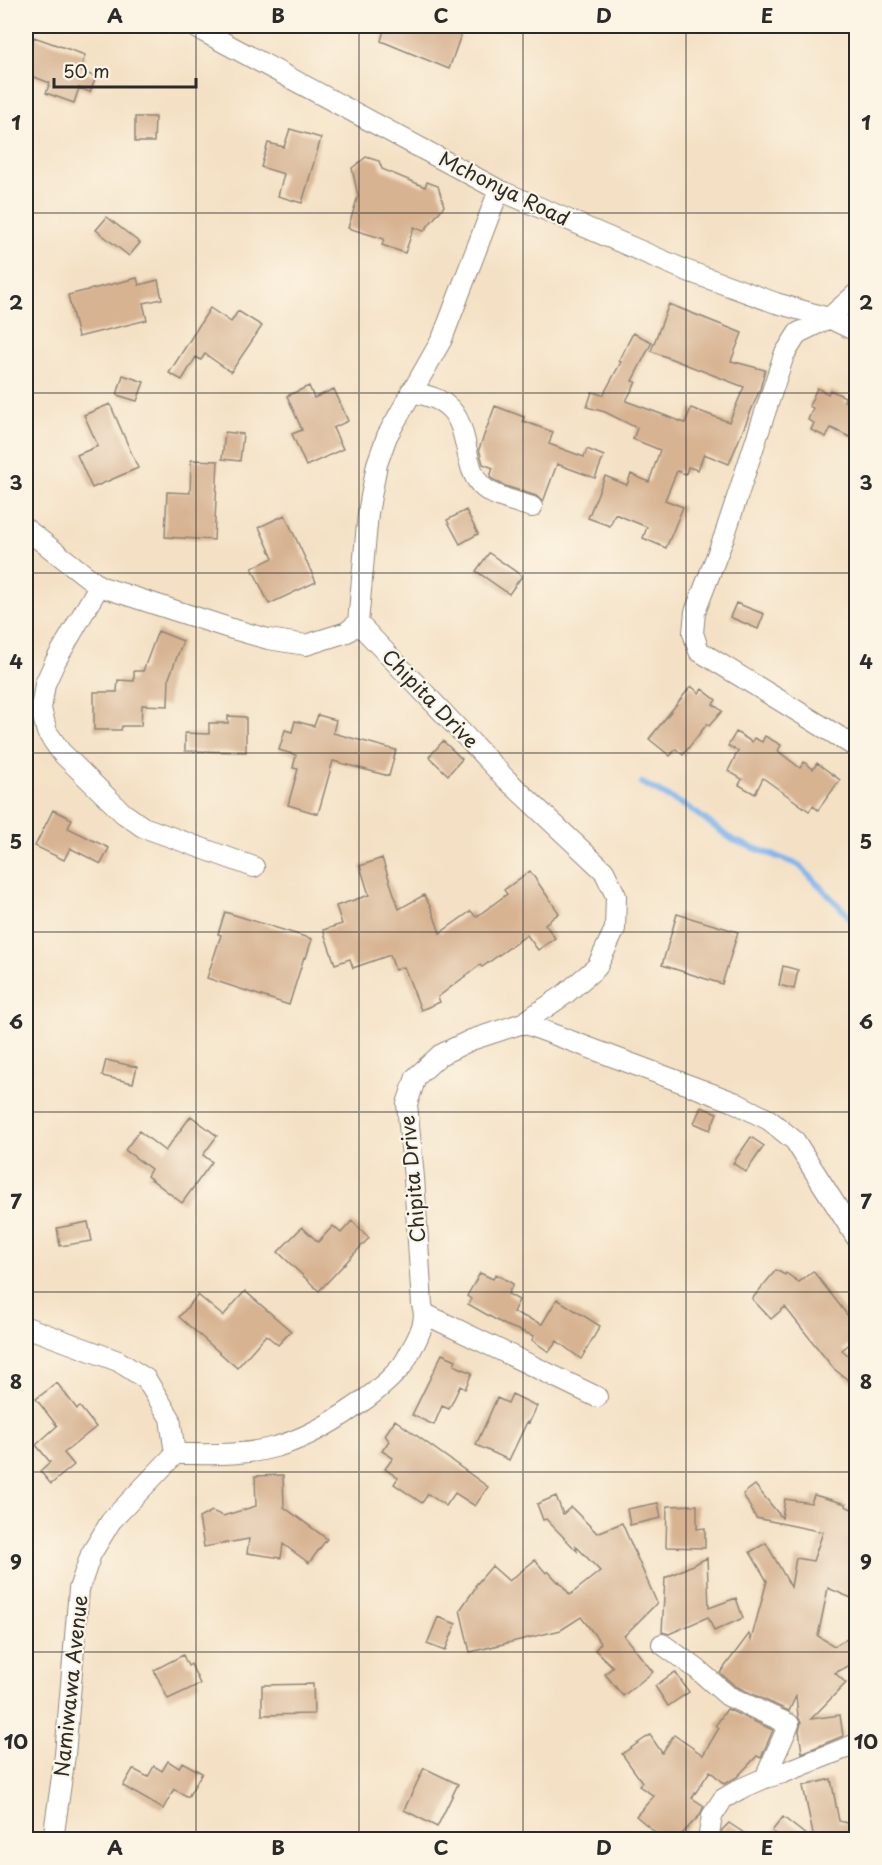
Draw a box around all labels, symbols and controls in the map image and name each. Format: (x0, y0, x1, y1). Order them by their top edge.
text: A (107, 0, 123, 30)
text: B (271, 0, 285, 30)
text: C (433, 0, 449, 30)
text: D (596, 0, 612, 30)
text: E (761, 0, 773, 30)
scale bar (54, 51, 196, 89)
text: 50 m (63, 57, 110, 84)
text: 1 (11, 107, 21, 137)
text: 1 (861, 107, 871, 137)
street label: Mchonya Road (434, 143, 575, 233)
text: 2 (9, 287, 23, 317)
text: 2 (859, 287, 873, 317)
text: 3 (9, 467, 23, 497)
text: 3 (859, 467, 873, 497)
street label: Chipita Drive (376, 642, 486, 755)
text: 4 (9, 646, 23, 676)
text: 4 (859, 646, 873, 676)
text: 5 (10, 826, 22, 856)
text: 5 (860, 826, 872, 856)
text: 6 (9, 1006, 23, 1036)
text: 6 (859, 1006, 873, 1036)
street label: Chipita Drive (391, 1114, 433, 1244)
text: 7 (10, 1186, 22, 1216)
text: 7 (860, 1186, 872, 1216)
text: 8 (10, 1366, 22, 1396)
text: 8 (860, 1366, 872, 1396)
text: 9 (10, 1546, 22, 1576)
text: 9 (860, 1546, 872, 1576)
street label: Namiwawa Avenue (46, 1594, 94, 1778)
text: 10 (4, 1726, 28, 1756)
text: 10 (854, 1726, 878, 1756)
text: A (107, 1832, 123, 1862)
text: B (271, 1832, 285, 1862)
text: C (433, 1832, 449, 1862)
text: D (596, 1832, 612, 1862)
text: E (761, 1832, 773, 1862)

